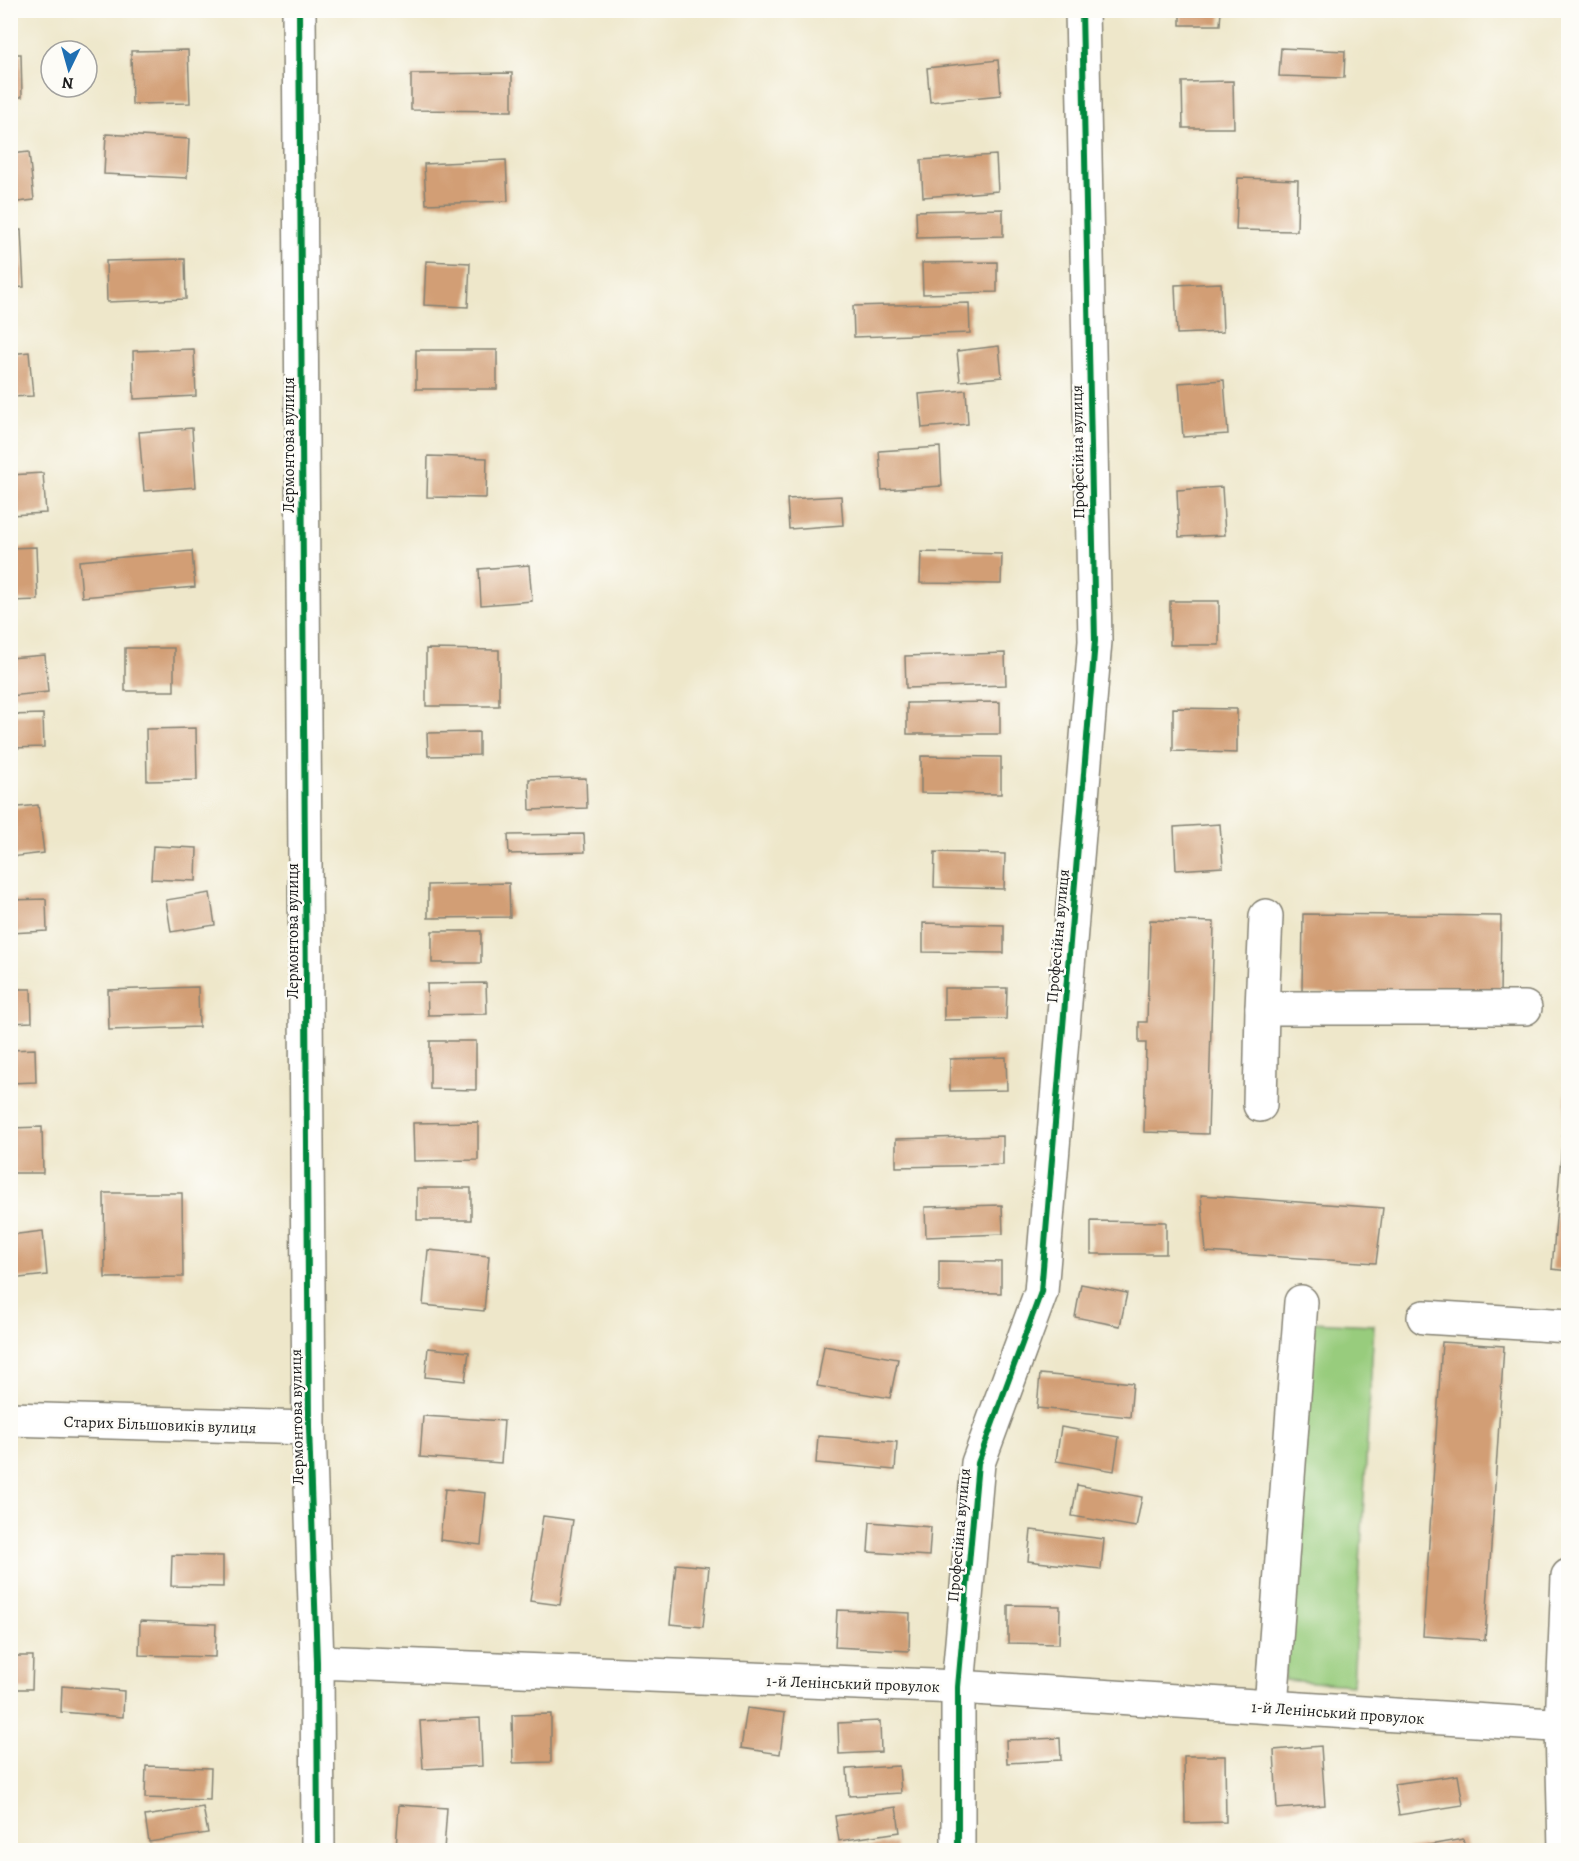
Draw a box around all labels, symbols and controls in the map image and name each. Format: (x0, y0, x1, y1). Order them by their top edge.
north arrow (39, 39, 99, 99)
text: N (61, 71, 75, 94)
street label: Лермонтова вулиця (278, 377, 300, 513)
street label: Професійна вулиця (1066, 384, 1090, 519)
street label: Лермонтова вулиця (282, 863, 304, 999)
street label: Професійна вулиця (1041, 868, 1075, 1004)
street label: Лермонтова вулиця (285, 1348, 309, 1485)
street label: Старих Більшовиків вулиця (63, 1411, 257, 1439)
street label: Професійна вулиця (942, 1467, 976, 1603)
street label: 1-й Ленінський провулок (766, 1670, 940, 1698)
street label: 1-й Ленінський провулок (1251, 1696, 1425, 1730)

